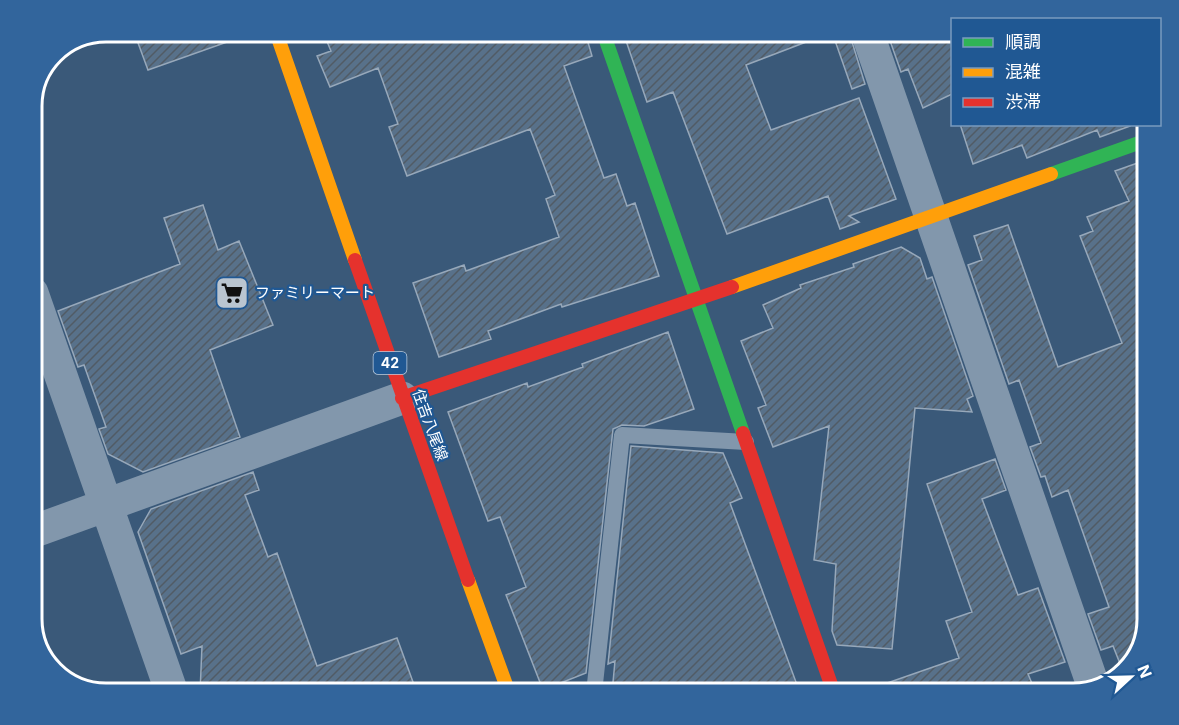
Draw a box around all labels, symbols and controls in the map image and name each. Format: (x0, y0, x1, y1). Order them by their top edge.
legend (951, 18, 1161, 126)
text: 順調 (1005, 31, 1041, 52)
text: 混雑 (1005, 61, 1041, 82)
text: 渋滞 (1005, 91, 1041, 112)
supermarket icon: ファミリーマート (214, 275, 250, 311)
place label: ファミリーマート (255, 283, 375, 302)
road number: 42 (374, 352, 406, 374)
street label: 住吉八尾線 (409, 386, 452, 463)
north arrow (1101, 647, 1161, 707)
text: N (1133, 662, 1156, 681)

